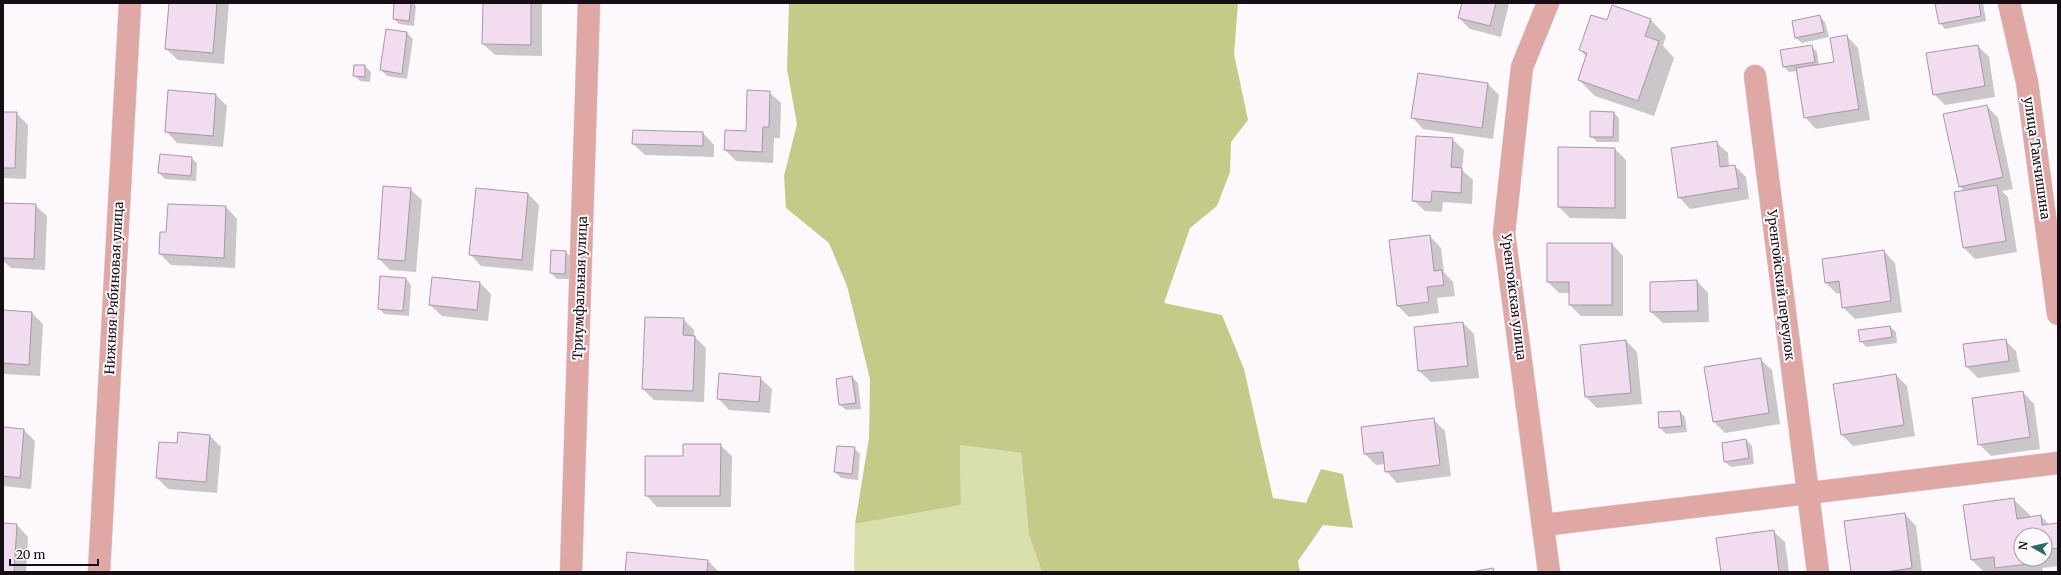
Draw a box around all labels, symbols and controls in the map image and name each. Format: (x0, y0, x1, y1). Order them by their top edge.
street label: улица Тамчишина (2020, 96, 2054, 220)
street label: Нижняя Рябиновая улица (101, 201, 127, 375)
street label: Уренгойский переулок (1763, 208, 1799, 362)
street label: Триумфальная улица (569, 216, 591, 360)
street label: Уренгойская улица (1498, 232, 1530, 361)
north arrow (2013, 527, 2053, 567)
text: N (2016, 540, 2031, 551)
scale bar (10, 541, 98, 567)
text: 20 m (16, 547, 45, 562)

